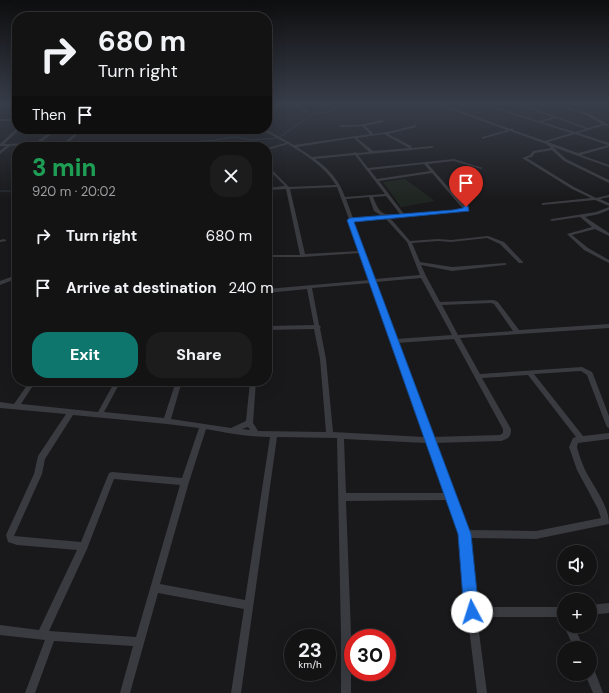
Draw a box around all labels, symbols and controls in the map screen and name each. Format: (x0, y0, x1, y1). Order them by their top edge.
text: 680 m (98, 23, 186, 60)
icon: right (32, 28, 84, 80)
text: Turn right (98, 59, 178, 83)
icon: arrive (74, 104, 96, 126)
text: Then (32, 105, 66, 125)
text: 3 min (32, 152, 96, 183)
button: close (210, 155, 252, 197)
pin (449, 166, 483, 207)
icon: arrive (455, 172, 477, 194)
text: 920 m · 20:02 (32, 183, 116, 200)
icon: right (32, 225, 54, 247)
text: Turn right (66, 226, 137, 246)
text: 680 m (206, 226, 252, 246)
icon: arrive (32, 277, 54, 299)
text: Arrive at destination (66, 278, 217, 298)
text: 240 m (229, 278, 274, 298)
button: Exit (32, 332, 138, 378)
button: Share (146, 332, 252, 378)
map controls (557, 545, 597, 681)
button: sound (557, 545, 597, 585)
position arrow (451, 591, 493, 633)
button: + (557, 593, 597, 633)
speed limit sign: 30 (344, 629, 396, 681)
text: 23 (298, 637, 322, 663)
button: − (557, 641, 597, 681)
text: km/h (298, 658, 322, 671)

